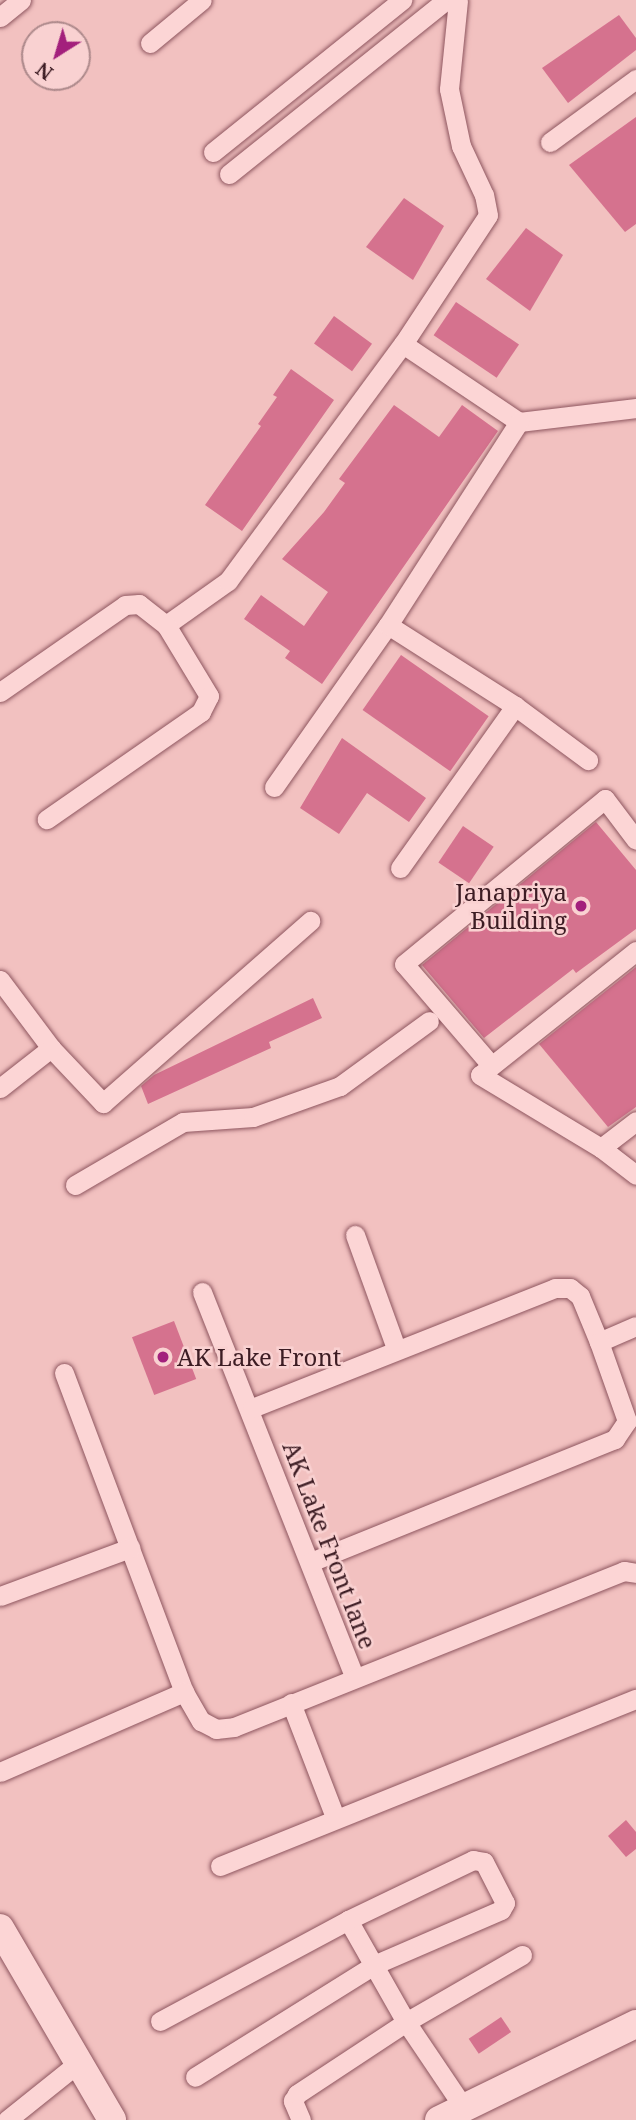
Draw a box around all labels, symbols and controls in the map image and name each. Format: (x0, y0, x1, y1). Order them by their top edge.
north arrow (21, 21, 91, 91)
text: N (31, 56, 58, 86)
place label: Janapriya Building (455, 878, 567, 934)
marker: Janapriya Building (573, 898, 589, 914)
place label: AK Lake Front (177, 1343, 341, 1371)
marker: AK Lake Front (155, 1349, 171, 1365)
street label: AK Lake Front lane (277, 1437, 383, 1653)

